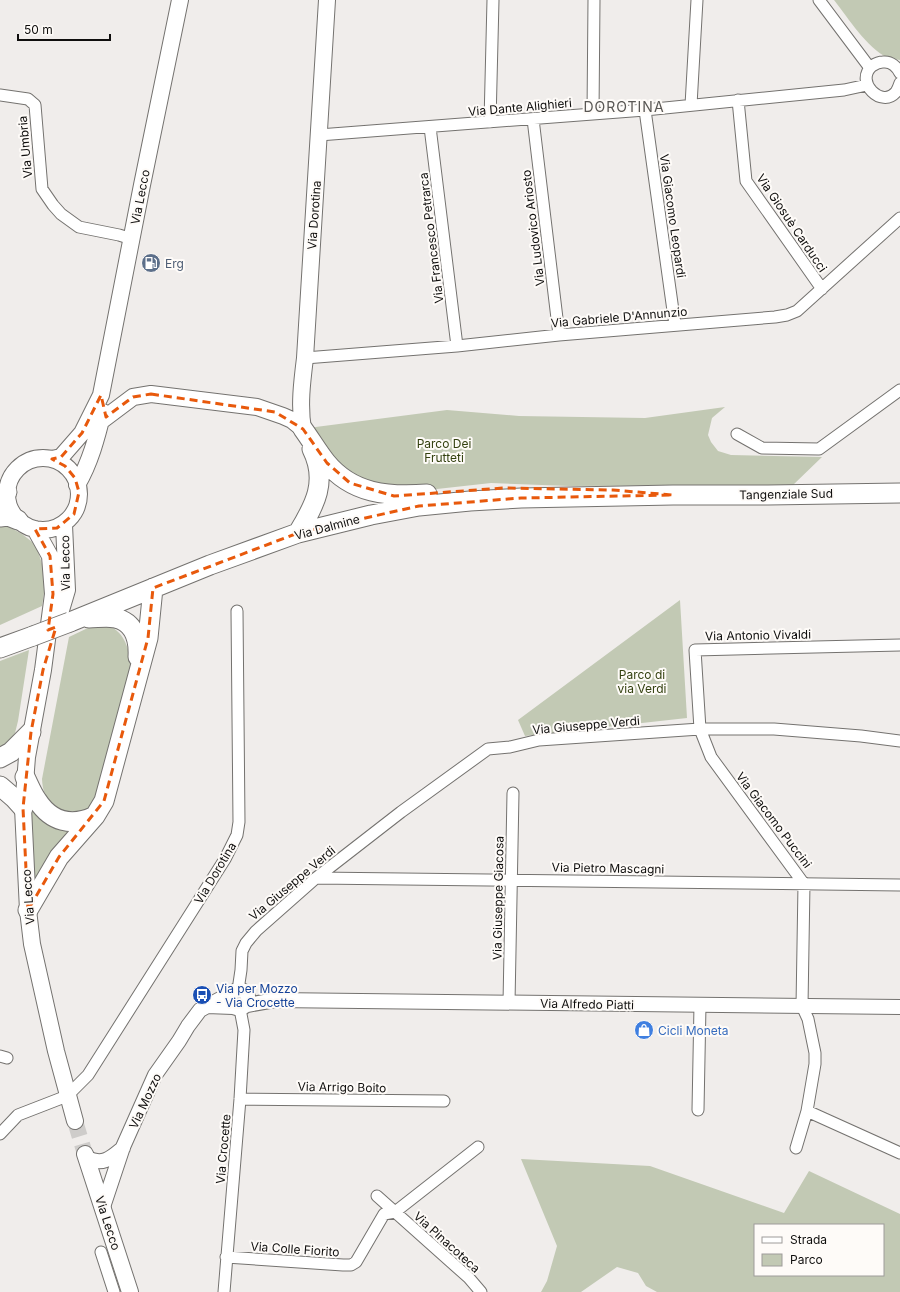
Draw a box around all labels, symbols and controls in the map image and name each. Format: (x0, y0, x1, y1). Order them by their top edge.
scale bar (18, 16, 110, 42)
text: 50 m (24, 22, 53, 37)
street label: Via Dante Alighieri (468, 95, 573, 119)
district label: DOROTINA (583, 98, 665, 115)
street label: Via Umbria (15, 115, 35, 179)
street label: Via Giacomo Leopardi (657, 153, 689, 279)
street label: Via Lecco (127, 168, 153, 226)
street label: Via Ludovico Ariosto (518, 169, 548, 287)
street label: Via Giosuè Carducci (754, 171, 830, 275)
street label: Via Francesco Petrarca (416, 172, 446, 304)
street label: Via Dorotina (304, 180, 324, 250)
fuel station icon: Erg (140, 252, 162, 274)
place label: Erg (165, 256, 184, 271)
street label: Via Gabriele D'Annunzio (550, 304, 688, 330)
park label: Parco Dei Frutteti (417, 436, 471, 465)
street label: Tangenziale Sud (739, 486, 833, 502)
street label: Via Dalmine (293, 511, 361, 543)
street label: Via Lecco (57, 535, 73, 591)
street label: Via Antonio Vivaldi (705, 627, 811, 643)
park label: Parco di via Verdi (617, 667, 667, 696)
street label: Via Giuseppe Verdi (532, 713, 640, 737)
street label: Via Giacomo Puccini (733, 769, 815, 871)
street label: Via Giuseppe Giacosa (489, 836, 507, 960)
street label: Via Dorotina (191, 839, 239, 907)
street label: Via Giuseppe Verdi (246, 843, 338, 923)
street label: Via Pietro Mascagni (552, 860, 665, 876)
street label: Via Lecco (19, 869, 37, 925)
place label: Via per Mozzo - Via Crocette (216, 981, 298, 1010)
bus stop icon: Via per Mozzo - Via Crocette (191, 984, 213, 1006)
street label: Via Alfredo Piatti (540, 996, 634, 1012)
shop icon: Cicli Moneta (633, 1019, 655, 1041)
place label: Cicli Moneta (658, 1023, 729, 1038)
street label: Via Mozzo (126, 1071, 164, 1131)
street label: Via Arrigo Boito (297, 1079, 387, 1095)
street label: Via Crocette (212, 1114, 234, 1184)
street label: Via Lecco (92, 1194, 124, 1252)
street label: Via Pinacoteca (411, 1208, 483, 1276)
legend (754, 1224, 884, 1276)
text: Strada (790, 1232, 827, 1247)
street label: Via Colle Fiorito (250, 1238, 340, 1260)
text: Parco (790, 1252, 823, 1267)

